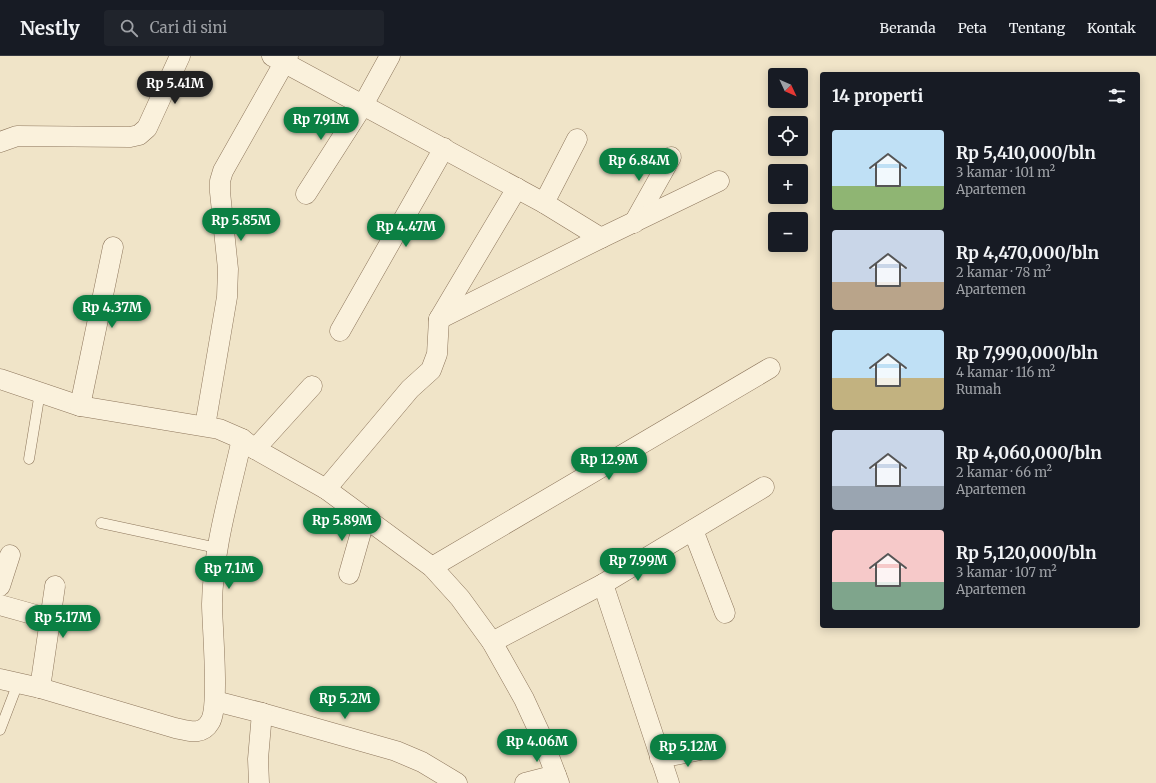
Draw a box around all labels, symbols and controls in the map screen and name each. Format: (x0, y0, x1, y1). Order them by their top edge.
search box (104, 10, 384, 46)
text: Nestly (20, 16, 80, 40)
icon: search (118, 17, 140, 39)
text: Cari di sini (150, 18, 227, 37)
text: Beranda (880, 19, 936, 37)
text: Peta (958, 19, 987, 37)
text: Tentang (1009, 19, 1065, 37)
text: Kontak (1087, 19, 1136, 37)
north arrow (768, 68, 808, 108)
map controls (768, 68, 808, 252)
pin: Rp 5.41M (134, 71, 216, 105)
text: Rp 5.41M (146, 75, 204, 92)
text: 14 properti (832, 85, 923, 107)
icon: filters (1106, 85, 1128, 107)
pin: Rp 7.91M (280, 107, 362, 141)
text: Rp 7.91M (293, 111, 349, 128)
button: locate (768, 116, 808, 156)
text: Rp 5,410,000/bln (956, 142, 1096, 164)
icon: home (864, 146, 912, 194)
pin: Rp 6.84M (598, 148, 680, 182)
text: Rp 6.84M (608, 152, 670, 169)
button: + (768, 164, 808, 204)
text: 3 kamar · 101 m² (956, 164, 1055, 181)
text: Apartemen (956, 181, 1026, 198)
pin: Rp 5.85M (200, 208, 282, 242)
text: Rp 5.85M (211, 212, 271, 229)
button: − (768, 212, 808, 252)
pin: Rp 4.47M (365, 214, 447, 248)
text: Rp 4.47M (376, 218, 436, 235)
text: Rp 4,470,000/bln (956, 242, 1099, 264)
icon: home (864, 246, 912, 294)
text: 2 kamar · 78 m² (956, 264, 1051, 281)
text: Apartemen (956, 281, 1026, 298)
pin: Rp 4.37M (71, 295, 153, 329)
text: Rp 4.37M (82, 299, 142, 316)
text: Rp 7,990,000/bln (956, 342, 1098, 364)
icon: home (864, 346, 912, 394)
text: 4 kamar · 116 m² (956, 364, 1055, 381)
text: Rumah (956, 381, 1001, 398)
text: Rp 4,060,000/bln (956, 442, 1102, 464)
icon: home (864, 446, 912, 494)
pin: Rp 12.9M (568, 447, 650, 481)
text: Rp 12.9M (580, 451, 638, 468)
text: 2 kamar · 66 m² (956, 464, 1052, 481)
text: Apartemen (956, 481, 1026, 498)
pin: Rp 5.89M (301, 508, 383, 542)
text: Rp 5.89M (312, 512, 372, 529)
text: Rp 5,120,000/bln (956, 542, 1097, 564)
icon: home (864, 546, 912, 594)
pin: Rp 7.99M (597, 548, 679, 582)
text: Rp 7.99M (609, 552, 667, 569)
pin: Rp 7.1M (192, 556, 266, 590)
text: Rp 7.1M (204, 560, 254, 577)
text: 3 kamar · 107 m² (956, 564, 1057, 581)
text: Apartemen (956, 581, 1026, 598)
pin: Rp 5.17M (22, 605, 104, 639)
text: Rp 5.17M (34, 609, 92, 626)
pin: Rp 5.2M (308, 686, 382, 720)
text: Rp 5.2M (319, 690, 371, 707)
pin: Rp 4.06M (496, 729, 578, 763)
text: Rp 4.06M (506, 733, 568, 750)
pin: Rp 5.12M (647, 734, 729, 768)
text: Rp 5.12M (659, 738, 717, 755)

